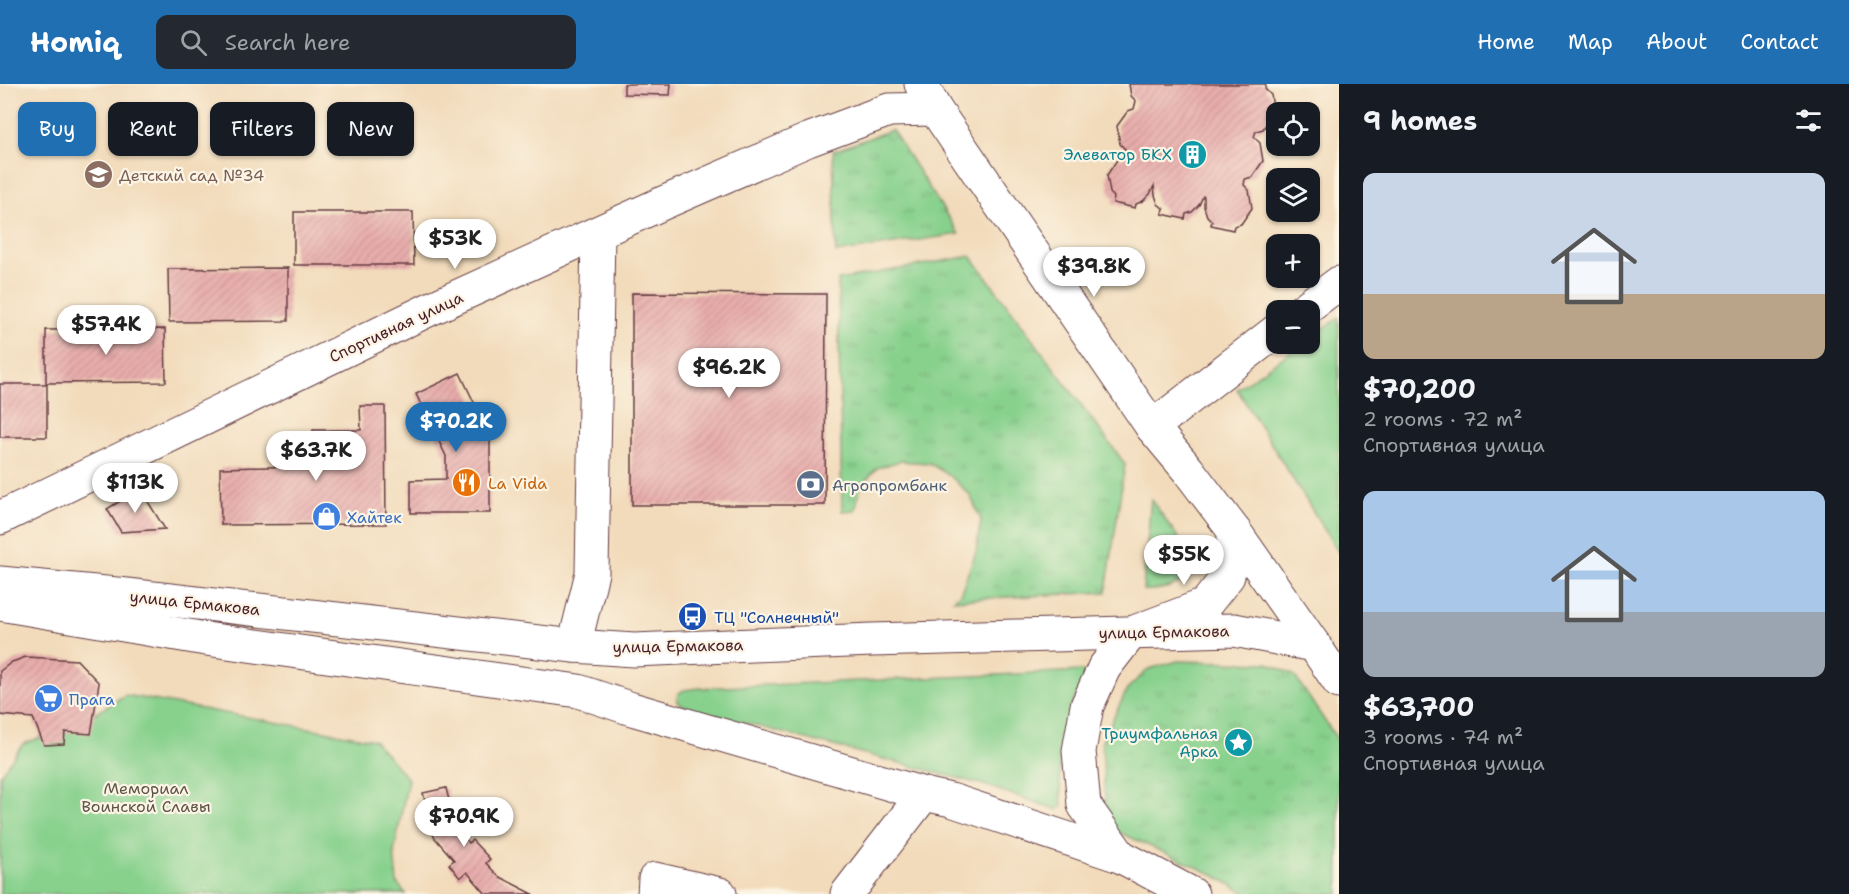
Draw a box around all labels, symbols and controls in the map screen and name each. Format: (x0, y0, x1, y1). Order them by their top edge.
search box (156, 15, 576, 69)
text: Homiq (30, 23, 120, 61)
icon: search (177, 26, 210, 59)
text: Search here (225, 28, 351, 57)
text: Home (1477, 28, 1535, 56)
text: Map (1568, 28, 1613, 56)
text: About (1646, 28, 1707, 56)
text: Contact (1740, 28, 1819, 56)
chip: Buy (18, 102, 96, 156)
chip: Rent (108, 102, 198, 156)
chip: Filters (210, 102, 315, 156)
chip: New (327, 102, 414, 156)
map controls (1266, 102, 1320, 354)
button: locate (1266, 102, 1320, 156)
text: 9 homes (1363, 103, 1477, 138)
icon: filters (1792, 104, 1825, 137)
building icon: Элеватор БКХ (1177, 138, 1209, 170)
place label: Элеватор БКХ (1063, 144, 1172, 165)
school or university icon: Детский сад №34 (82, 159, 114, 191)
place label: Детский сад №34 (119, 165, 264, 186)
button: layers (1266, 168, 1320, 222)
icon: home (1540, 212, 1648, 320)
pin: $53K (419, 219, 491, 270)
text: $53K (428, 225, 482, 251)
button: + (1266, 234, 1320, 288)
pin: $39.8K (1045, 247, 1143, 298)
text: $39.8K (1057, 253, 1131, 279)
street label: Спортивная улица (326, 287, 466, 367)
button: − (1266, 300, 1320, 354)
pin: $57.4K (57, 305, 155, 356)
text: $57.4K (71, 311, 141, 337)
pin: $96.2K (680, 348, 778, 399)
text: $96.2K (692, 354, 766, 380)
text: $70,200 (1363, 371, 1476, 406)
pin: $70.2K (407, 402, 505, 453)
text: 2 rooms · 72 m² (1363, 406, 1522, 432)
text: $70.2K (419, 408, 493, 434)
pin: $63.7K (267, 431, 365, 482)
text: Спортивная улица (1363, 432, 1545, 458)
text: $63.7K (280, 437, 352, 463)
pin: $113K (93, 463, 177, 514)
restaurant icon: La Vida (451, 467, 483, 499)
text: $113K (106, 469, 164, 495)
bank icon: Агропромбанк (795, 469, 827, 501)
place label: La Vida (488, 473, 547, 494)
place label: Агропромбанк (832, 475, 947, 496)
shop icon: Хайтек (310, 501, 342, 533)
place label: Хайтек (347, 507, 402, 528)
icon: home (1540, 530, 1648, 638)
pin: $55K (1148, 535, 1220, 586)
text: $55K (1158, 541, 1210, 567)
street label: улица Ермакова (129, 586, 261, 620)
bus stop icon: ТЦ "Солнечный" (677, 601, 709, 633)
place label: ТЦ "Солнечный" (714, 607, 839, 628)
street label: улица Ермакова (1098, 620, 1230, 644)
street label: улица Ермакова (612, 634, 744, 658)
supermarket icon: Прага (32, 683, 64, 715)
place label: Прага (69, 689, 115, 710)
text: $63,700 (1363, 689, 1474, 724)
place label: Триумфальная Арка (1101, 723, 1218, 762)
text: 3 rooms · 74 m² (1363, 724, 1523, 750)
place icon: Триумфальная Арка (1223, 726, 1255, 758)
text: Спортивная улица (1363, 750, 1545, 776)
park label: Мемориал Воинской Славы (81, 778, 211, 817)
pin: $70.9K (415, 797, 513, 848)
text: $70.9K (429, 803, 499, 829)

